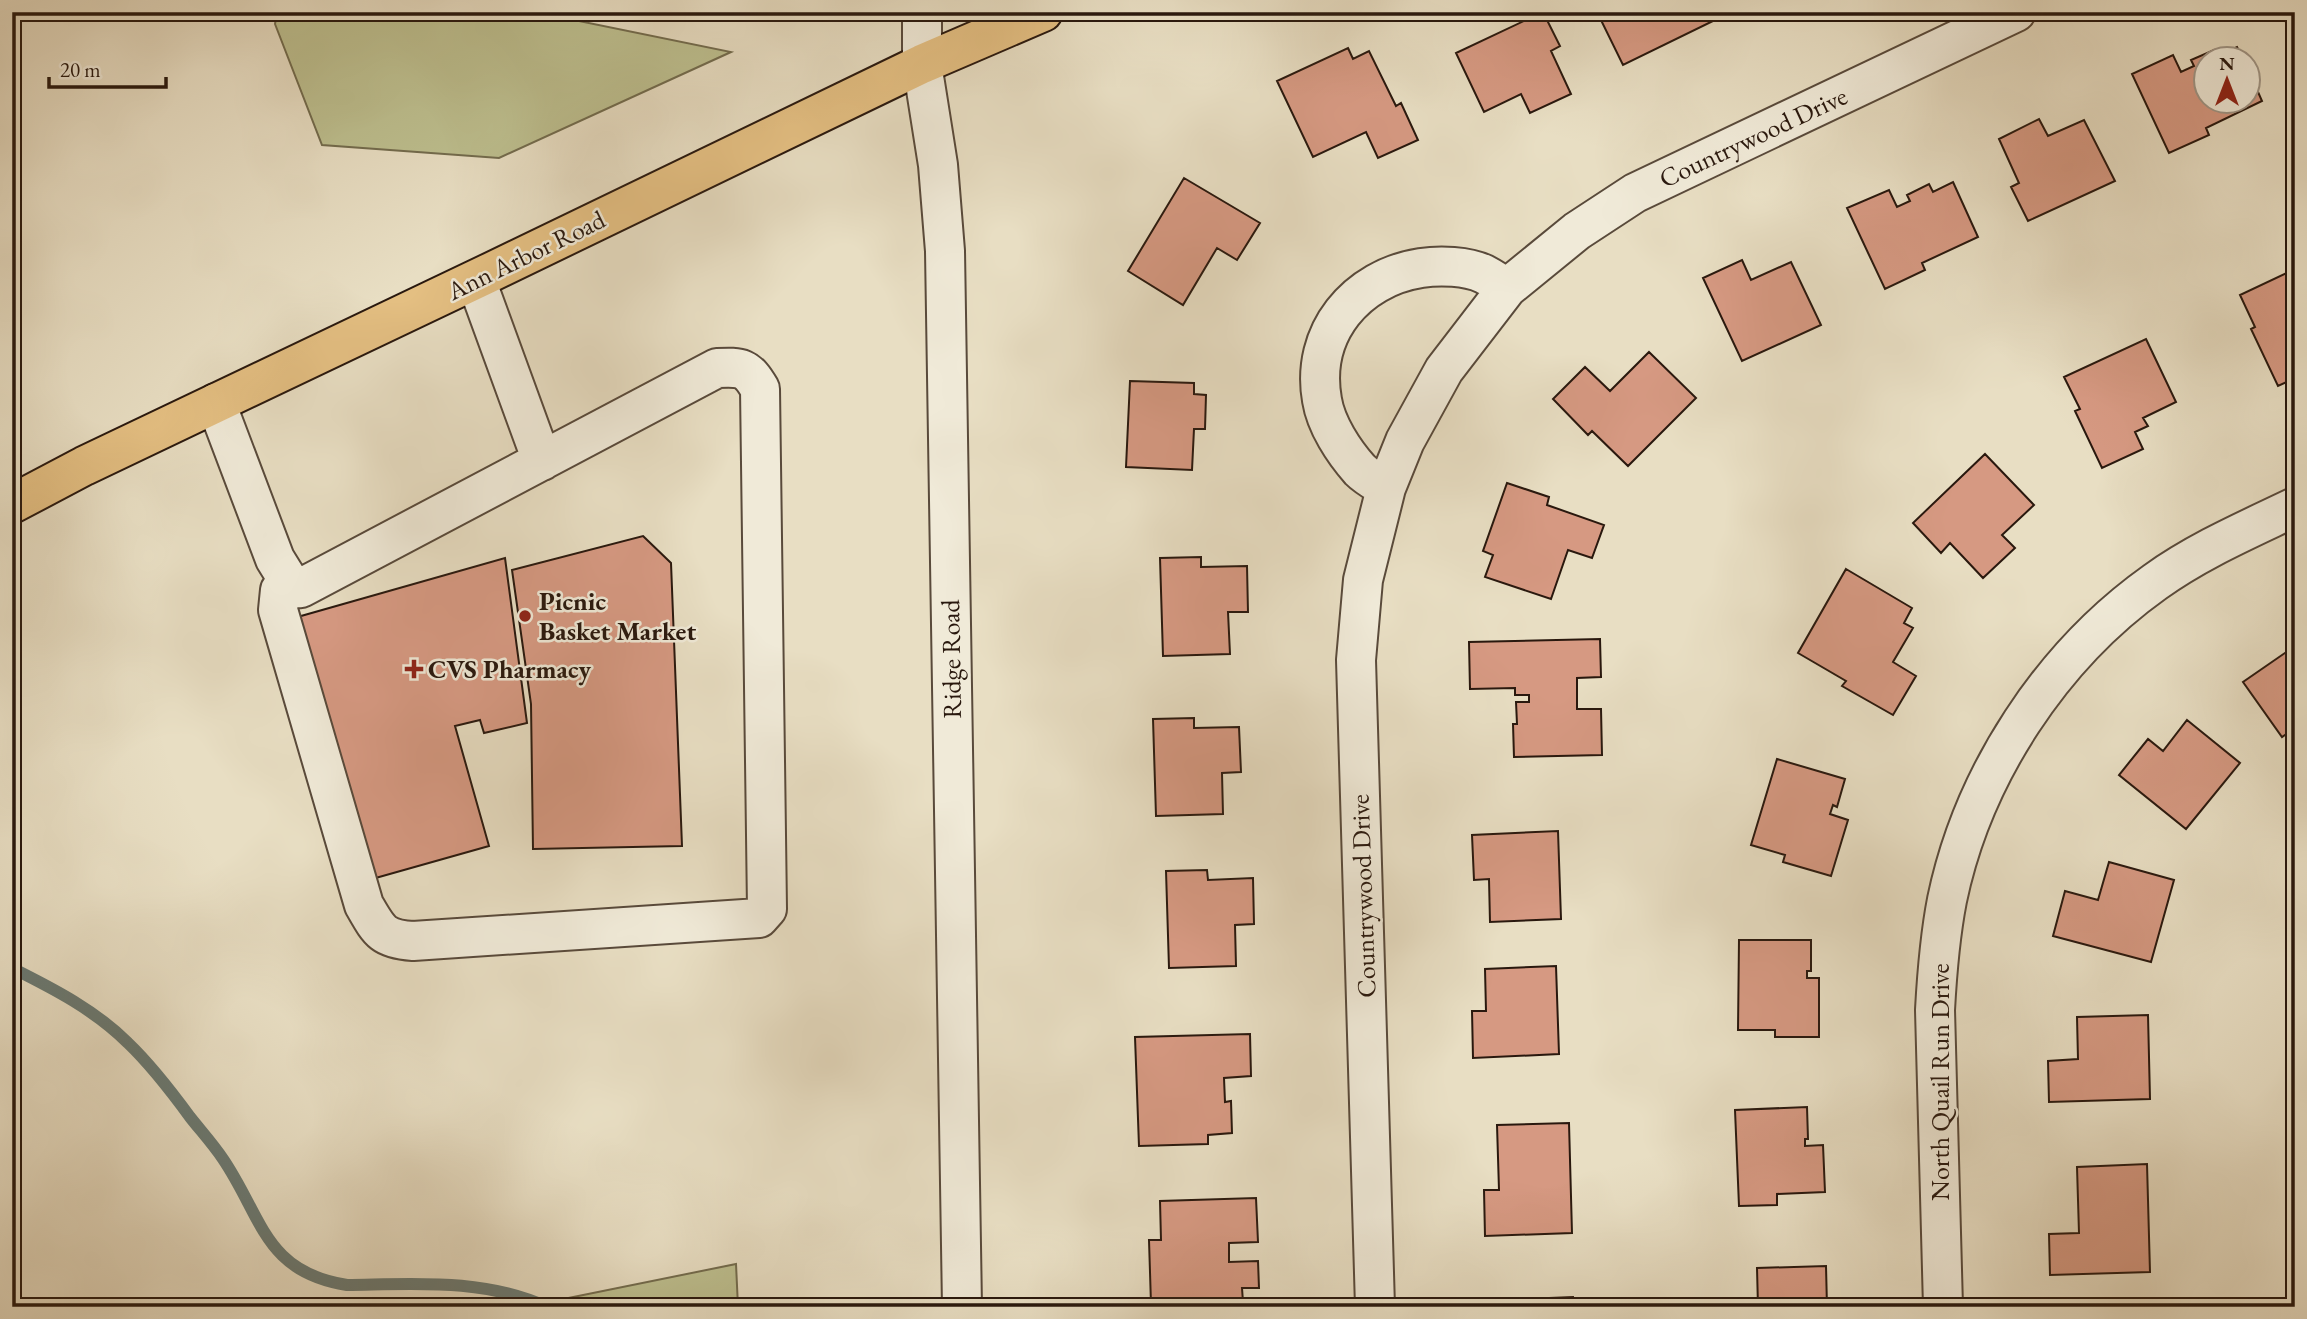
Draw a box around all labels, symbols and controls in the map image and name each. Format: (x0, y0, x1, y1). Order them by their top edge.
scale bar (49, 46, 166, 90)
north arrow (2192, 46, 2262, 116)
text: N (2219, 51, 2235, 76)
text: 20 m (60, 56, 101, 83)
street label: Countrywood Drive (1653, 79, 1853, 195)
street label: Ann Arbor Road (440, 202, 611, 308)
place label: Picnic Basket Market (539, 584, 696, 648)
street label: Ridge Road (933, 598, 969, 719)
marker: Picnic Basket Market (517, 608, 533, 624)
place label: CVS Pharmacy (428, 652, 592, 686)
marker: CVS Pharmacy (406, 661, 422, 677)
street label: Countrywood Drive (1342, 794, 1384, 998)
street label: North Quail Run Drive (1923, 963, 1957, 1201)

